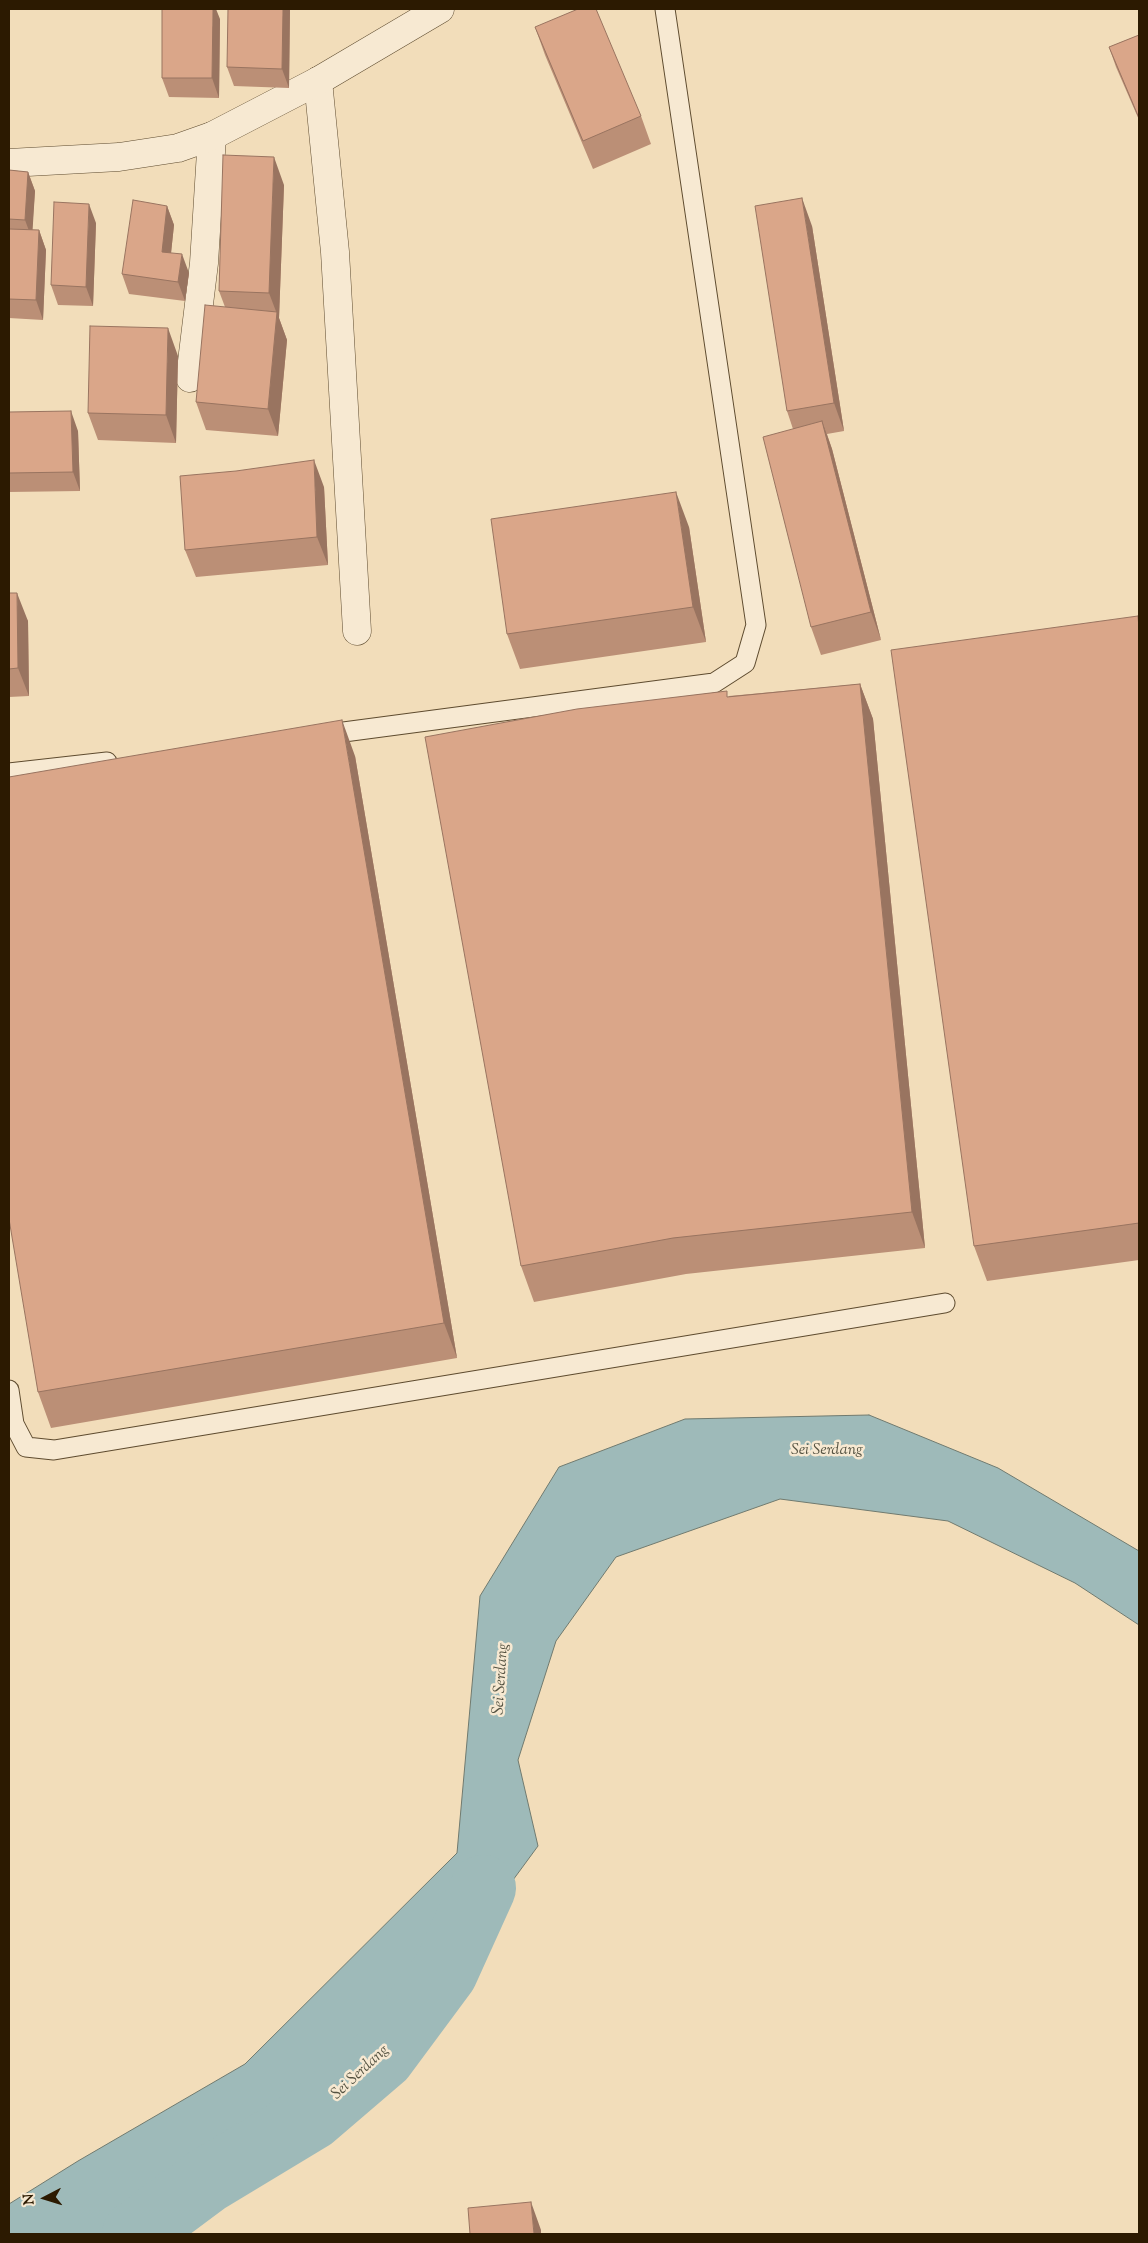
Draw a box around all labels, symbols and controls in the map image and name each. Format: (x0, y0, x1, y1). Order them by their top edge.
water label: Sei Serdang (791, 1441, 863, 1461)
water label: Sei Serdang (490, 1642, 514, 1716)
water label: Sei Serdang (328, 2041, 394, 2105)
north arrow (20, 2173, 70, 2223)
text: N (20, 2193, 41, 2206)

